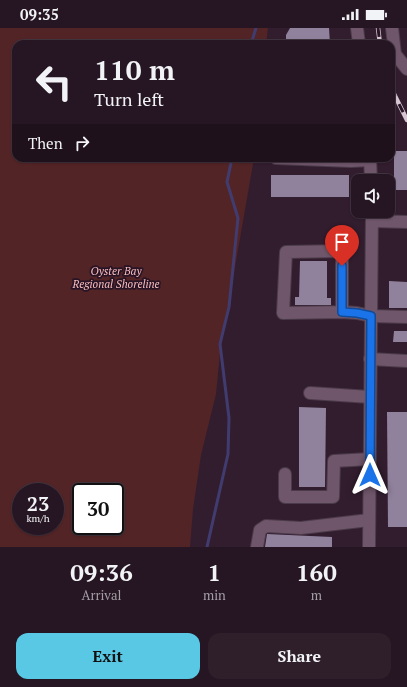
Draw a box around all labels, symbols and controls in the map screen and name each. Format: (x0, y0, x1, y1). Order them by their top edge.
text: 09:35 (20, 4, 59, 24)
text: 110 m (94, 51, 175, 88)
icon: left (28, 56, 80, 108)
text: Turn left (94, 87, 164, 111)
icon: right (71, 132, 93, 154)
text: Then (28, 133, 63, 153)
map controls (351, 174, 395, 218)
button: sound (351, 174, 395, 218)
pin (325, 225, 359, 266)
icon: arrive (331, 231, 353, 253)
park label: Oyster Bay Regional Shoreline (71, 264, 160, 291)
position arrow (349, 454, 391, 496)
speed limit sign: 30 (72, 483, 124, 535)
text: 23 (27, 490, 49, 517)
text: km/h (26, 512, 50, 525)
text: 09:36 (70, 556, 133, 588)
text: 1 (208, 556, 221, 588)
text: 160 (296, 556, 337, 588)
text: Arrival (82, 586, 121, 604)
text: min (203, 586, 226, 604)
text: m (311, 586, 322, 604)
button: Exit (16, 633, 200, 679)
button: Share (208, 633, 391, 679)

